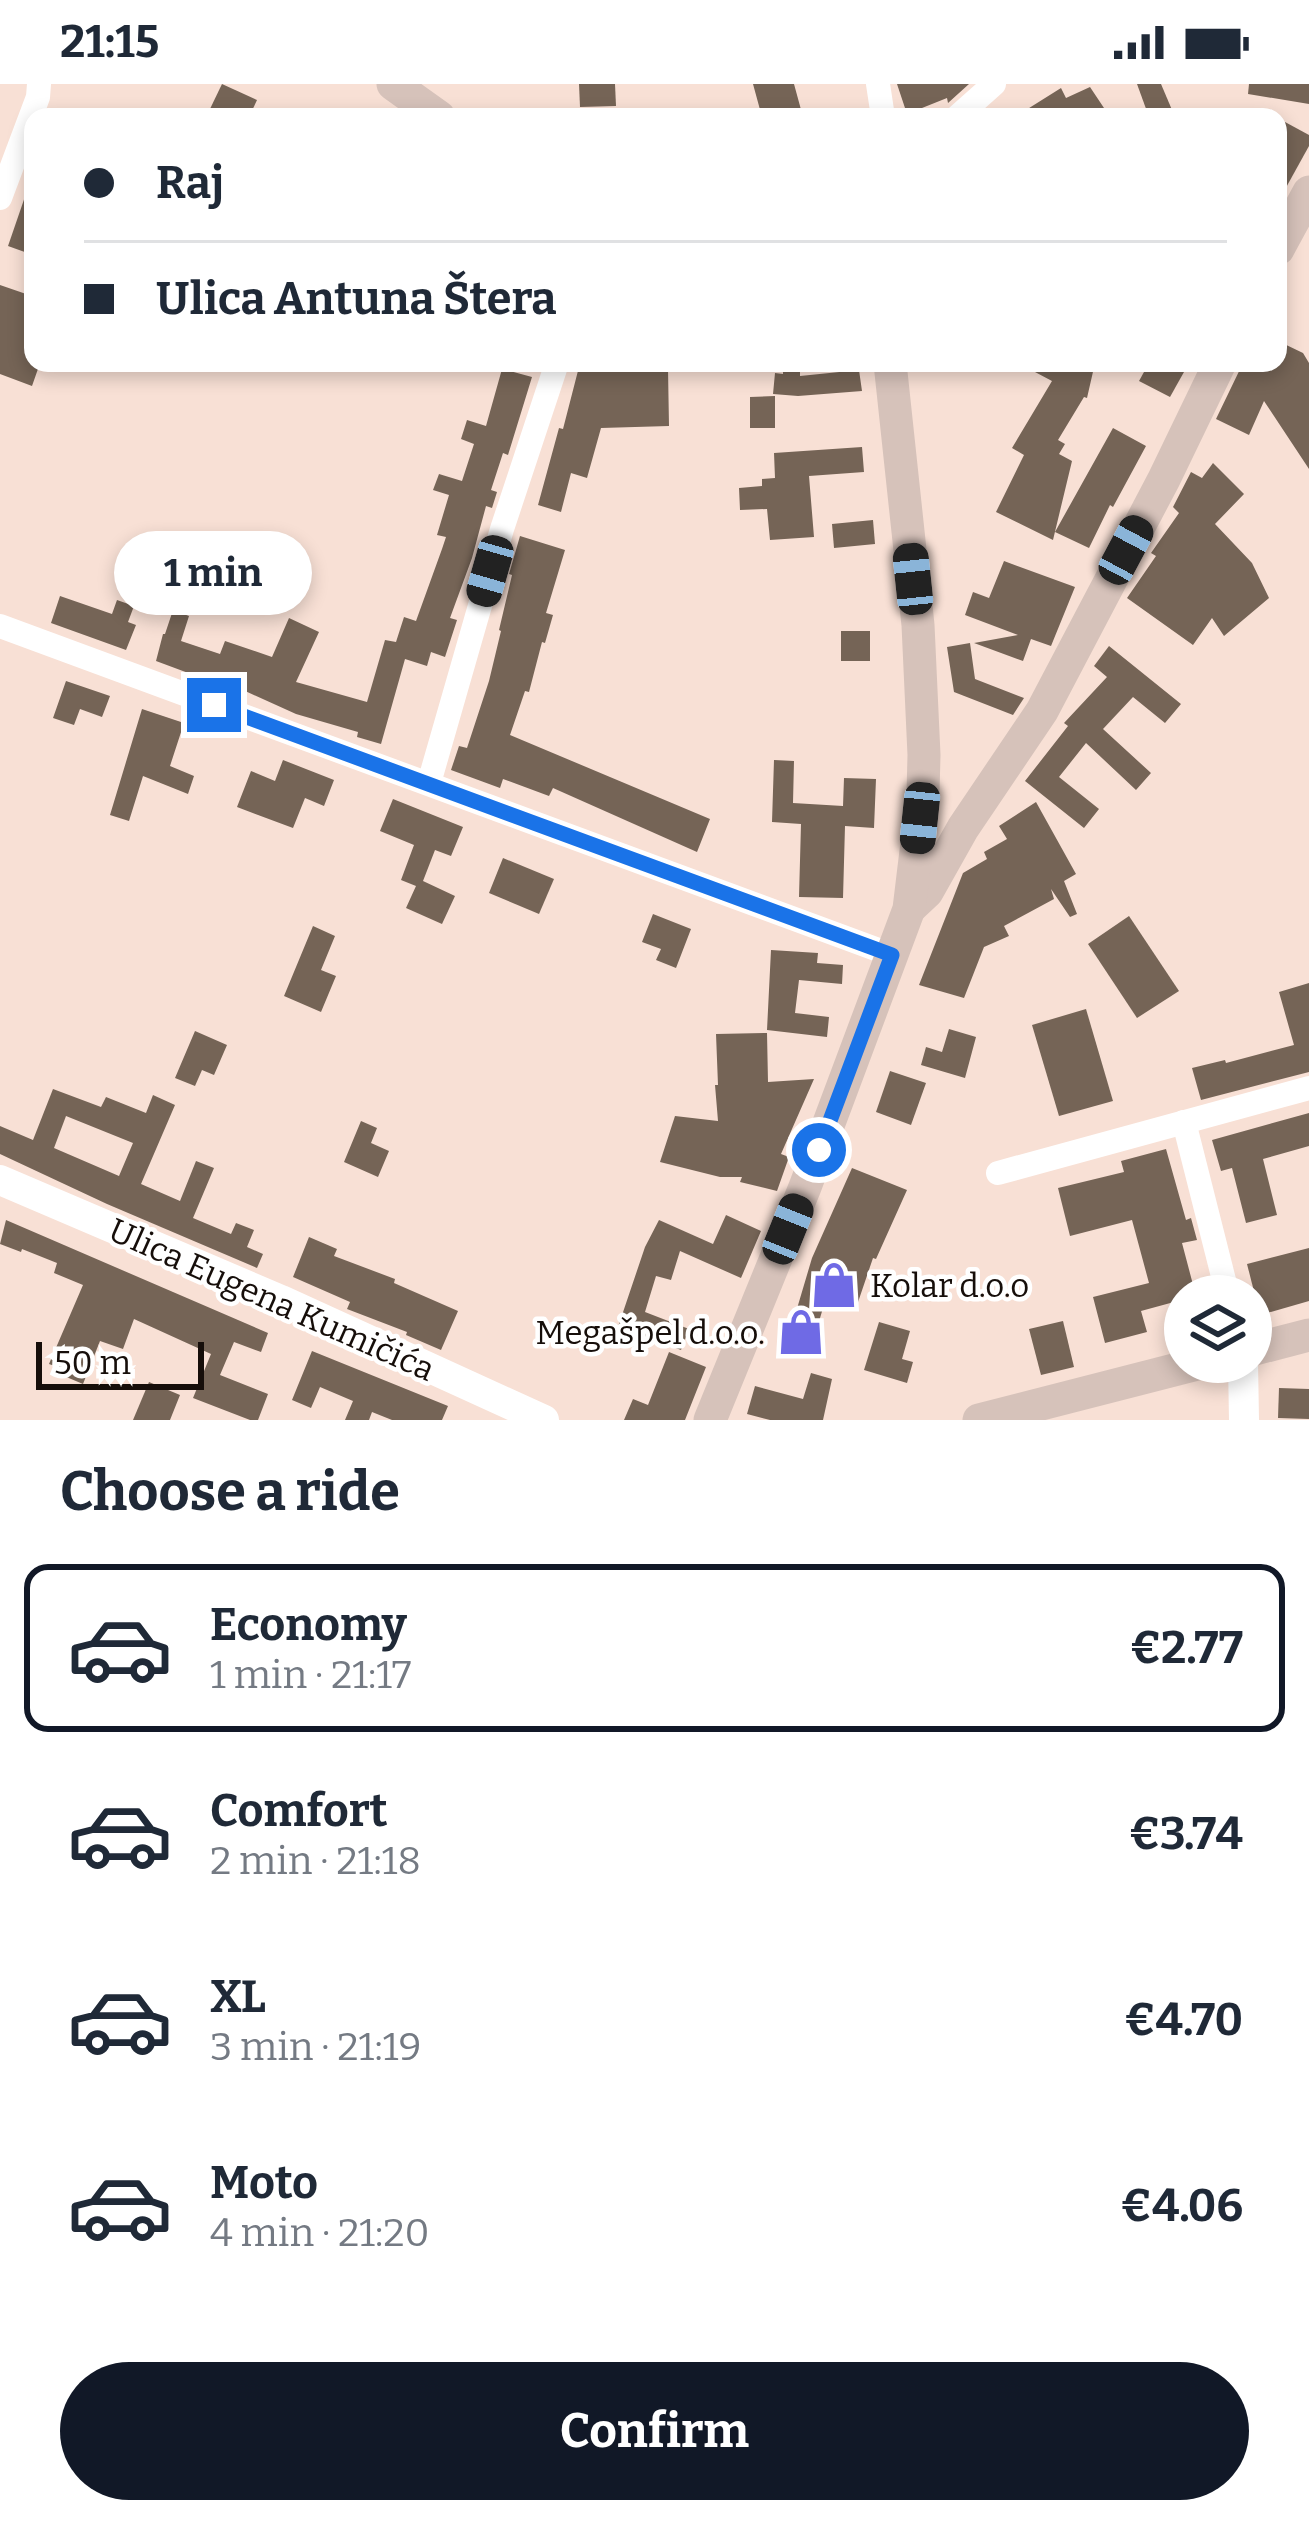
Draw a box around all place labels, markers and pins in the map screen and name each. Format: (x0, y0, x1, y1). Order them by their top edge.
shop icon: Kolar d.o.o (809, 1260, 859, 1310)
place label: Kolar d.o.o (870, 1266, 1029, 1306)
shop icon: Megašpel d.o.o. (776, 1307, 826, 1357)
place label: Megašpel d.o.o. (536, 1313, 765, 1353)

